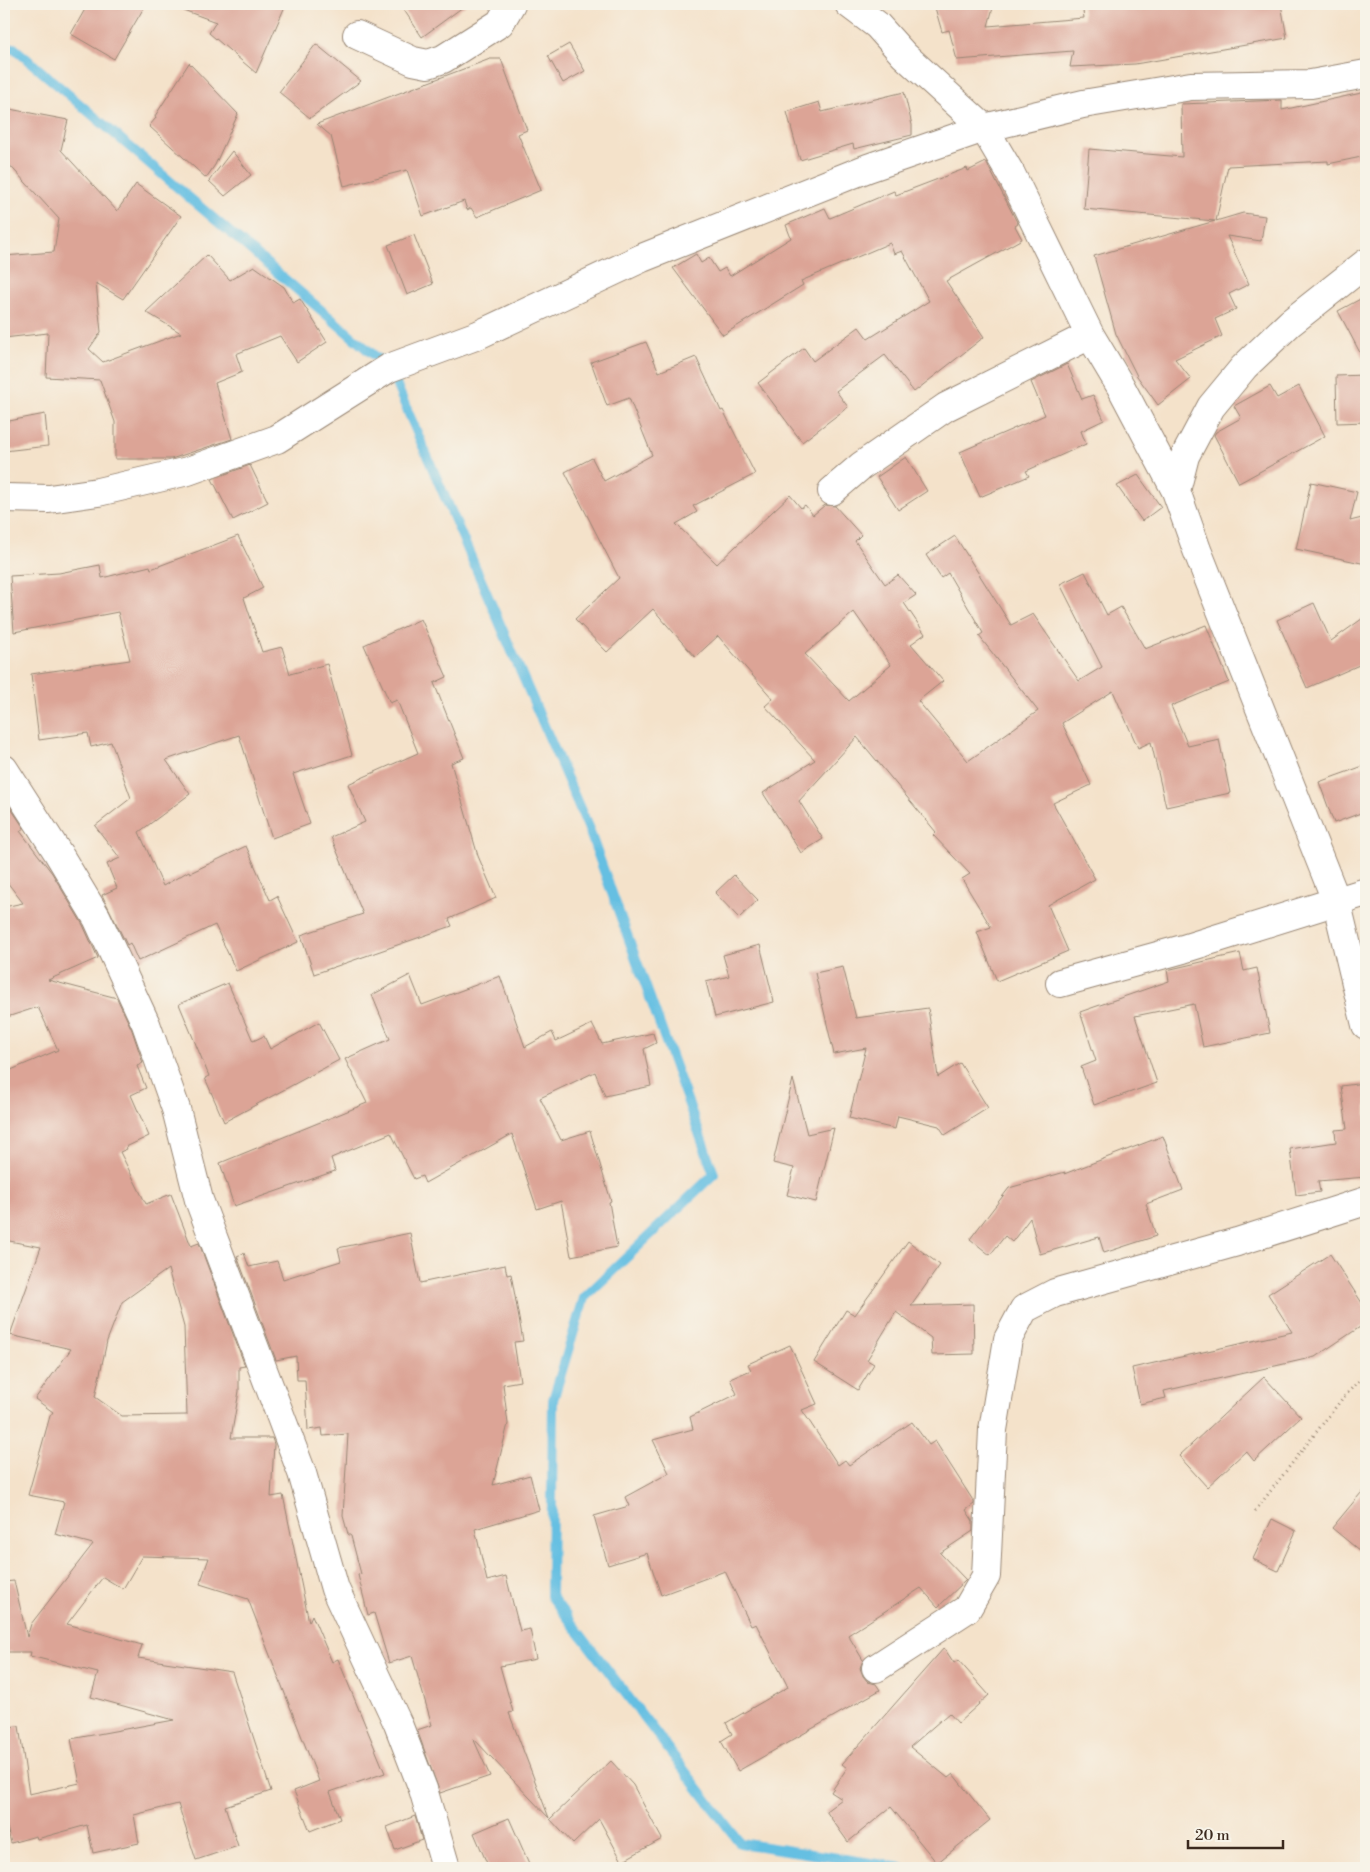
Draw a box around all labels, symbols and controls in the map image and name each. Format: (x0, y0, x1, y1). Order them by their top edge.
scale bar (1188, 1817, 1282, 1849)
text: 20 m (1195, 1826, 1230, 1845)

